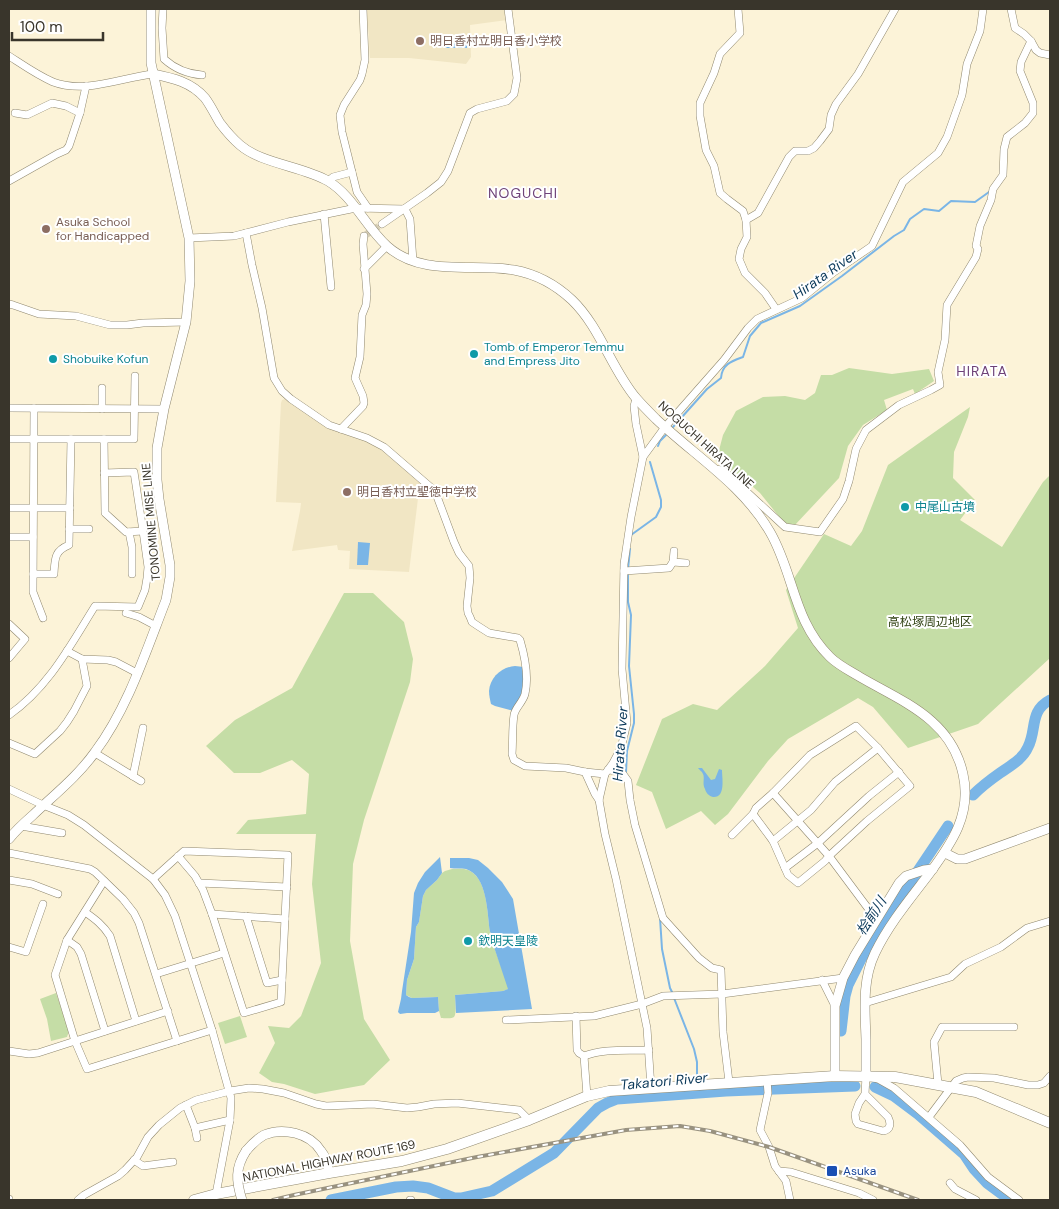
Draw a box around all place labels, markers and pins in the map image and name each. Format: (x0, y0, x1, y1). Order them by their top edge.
place label: 明日香村立明日香小学校 (430, 33, 562, 49)
marker: 明日香村立明日香小学校 (414, 35, 426, 47)
place label: Asuka School for Handicapped (56, 214, 149, 244)
marker: Asuka School for Handicapped (40, 223, 52, 235)
place label: Tomb of Emperor Temmu and Empress Jito (484, 339, 624, 369)
marker: Tomb of Emperor Temmu and Empress Jito (468, 348, 480, 360)
place label: Shobuike Kofun (63, 351, 149, 367)
marker: Shobuike Kofun (47, 353, 59, 365)
place label: 明日香村立聖徳中学校 (357, 484, 477, 500)
marker: 明日香村立聖徳中学校 (341, 486, 353, 498)
place label: 中尾山古墳 (915, 499, 975, 515)
marker: 中尾山古墳 (899, 501, 911, 513)
place label: 欽明天皇陵 (478, 933, 538, 949)
marker: 欽明天皇陵 (462, 935, 474, 947)
place label: Asuka (843, 1163, 876, 1179)
marker: Asuka (825, 1164, 839, 1178)

